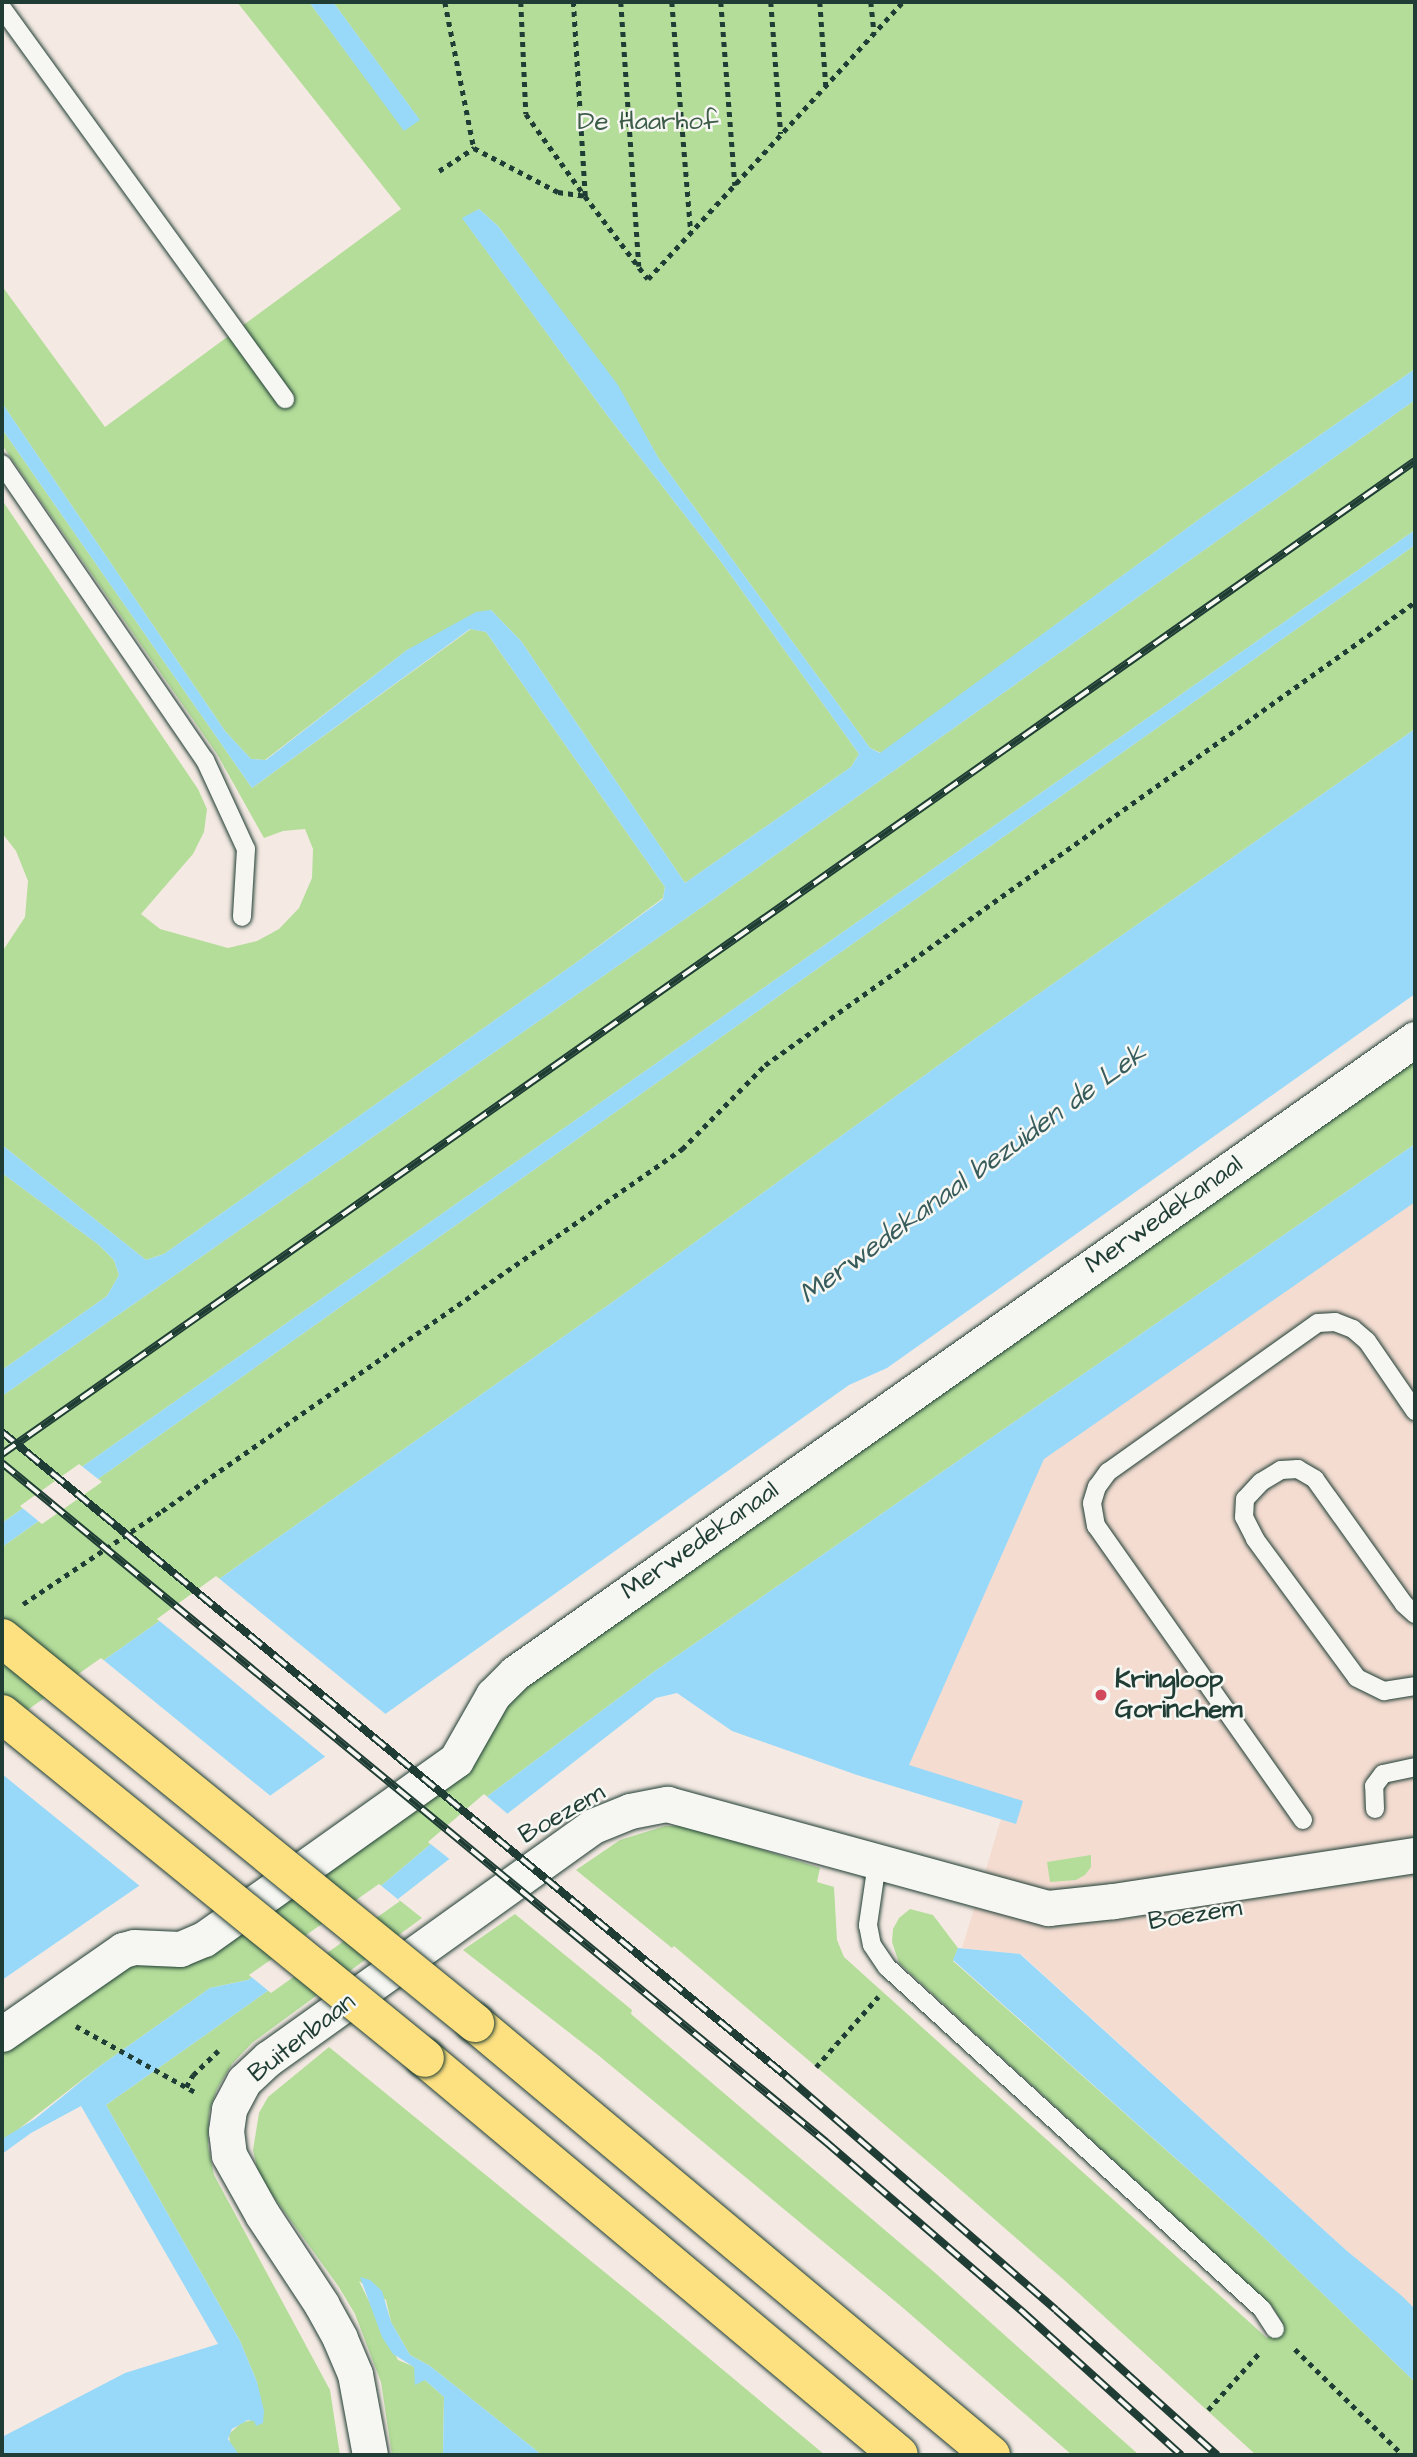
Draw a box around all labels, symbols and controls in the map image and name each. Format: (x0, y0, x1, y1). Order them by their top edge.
park label: De Haarhof (578, 106, 718, 138)
water label: Merwedekanaal bezuiden de Lek (793, 1037, 1153, 1311)
street label: Merwedekanaal (1079, 1149, 1249, 1281)
street label: Merwedekanaal (615, 1475, 785, 1607)
place label: Kringloop Gorinchem (1115, 1664, 1243, 1726)
marker: Kringloop Gorinchem (1093, 1687, 1109, 1703)
street label: Boezem (513, 1777, 611, 1851)
street label: Boezem (1146, 1892, 1244, 1938)
street label: Buitenbaan (242, 1987, 362, 2089)

